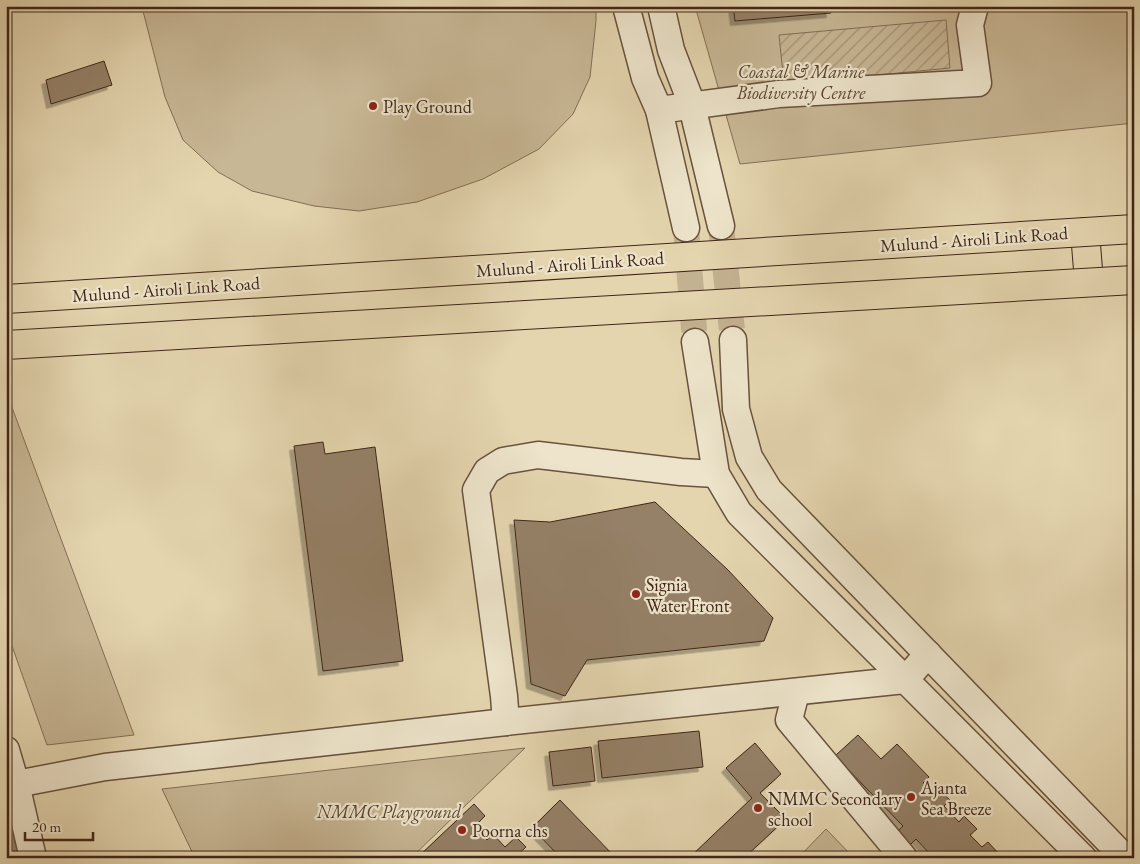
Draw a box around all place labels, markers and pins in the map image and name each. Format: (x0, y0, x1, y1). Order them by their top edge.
place label: Play Ground (383, 95, 473, 118)
marker: Play Ground (367, 100, 379, 112)
place label: Signia Water Front (646, 573, 730, 617)
marker: Signia Water Front (630, 588, 642, 600)
place label: Ajanta Sea Breeze (920, 776, 991, 820)
place label: NMMC Secondary school (768, 787, 902, 831)
marker: Ajanta Sea Breeze (905, 791, 917, 803)
marker: NMMC Secondary school (752, 802, 764, 814)
place label: Poorna chs (472, 819, 548, 842)
marker: Poorna chs (456, 824, 468, 836)

